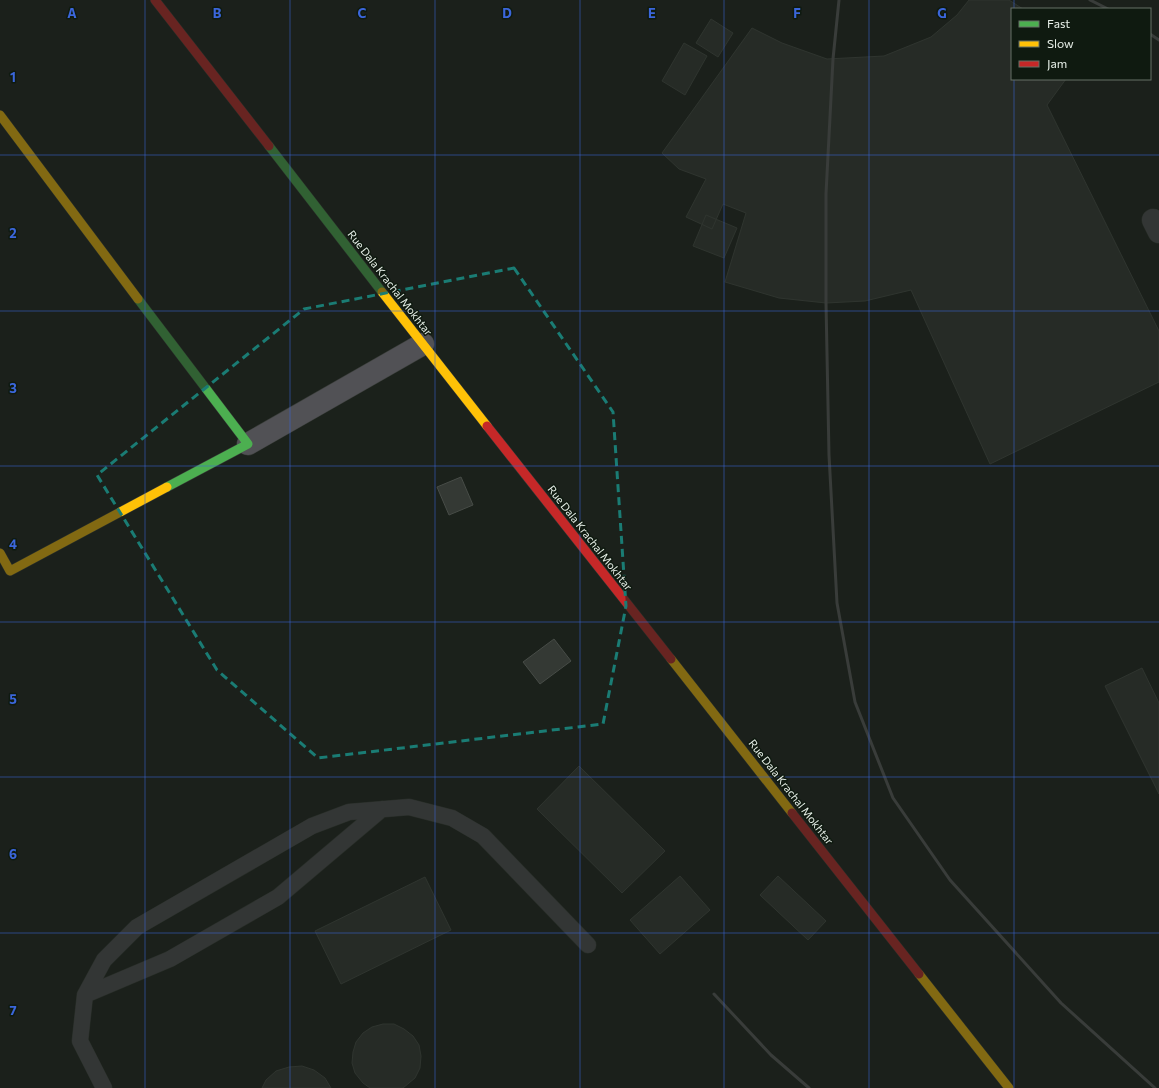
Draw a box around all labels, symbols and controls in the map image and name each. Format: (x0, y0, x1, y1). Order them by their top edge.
text: A (67, 5, 77, 21)
text: B (213, 5, 222, 21)
text: C (358, 5, 367, 21)
text: D (502, 5, 512, 21)
text: E (648, 5, 656, 21)
text: F (793, 5, 801, 21)
text: G (937, 5, 947, 21)
legend (1011, 8, 1151, 80)
text: Fast (1047, 16, 1070, 30)
text: Slow (1047, 36, 1074, 50)
text: Jam (1047, 56, 1067, 71)
text: 1 (10, 69, 16, 85)
text: 2 (9, 225, 17, 241)
street label: Rue Dala Krachal Mokhtar (345, 228, 436, 338)
text: 3 (9, 380, 17, 396)
street label: Rue Dala Krachal Mokhtar (545, 483, 636, 593)
text: 4 (9, 536, 17, 552)
text: 5 (9, 691, 17, 707)
street label: Rue Dala Krachal Mokhtar (746, 737, 837, 847)
text: 6 (9, 846, 17, 862)
text: 7 (9, 1002, 17, 1018)

